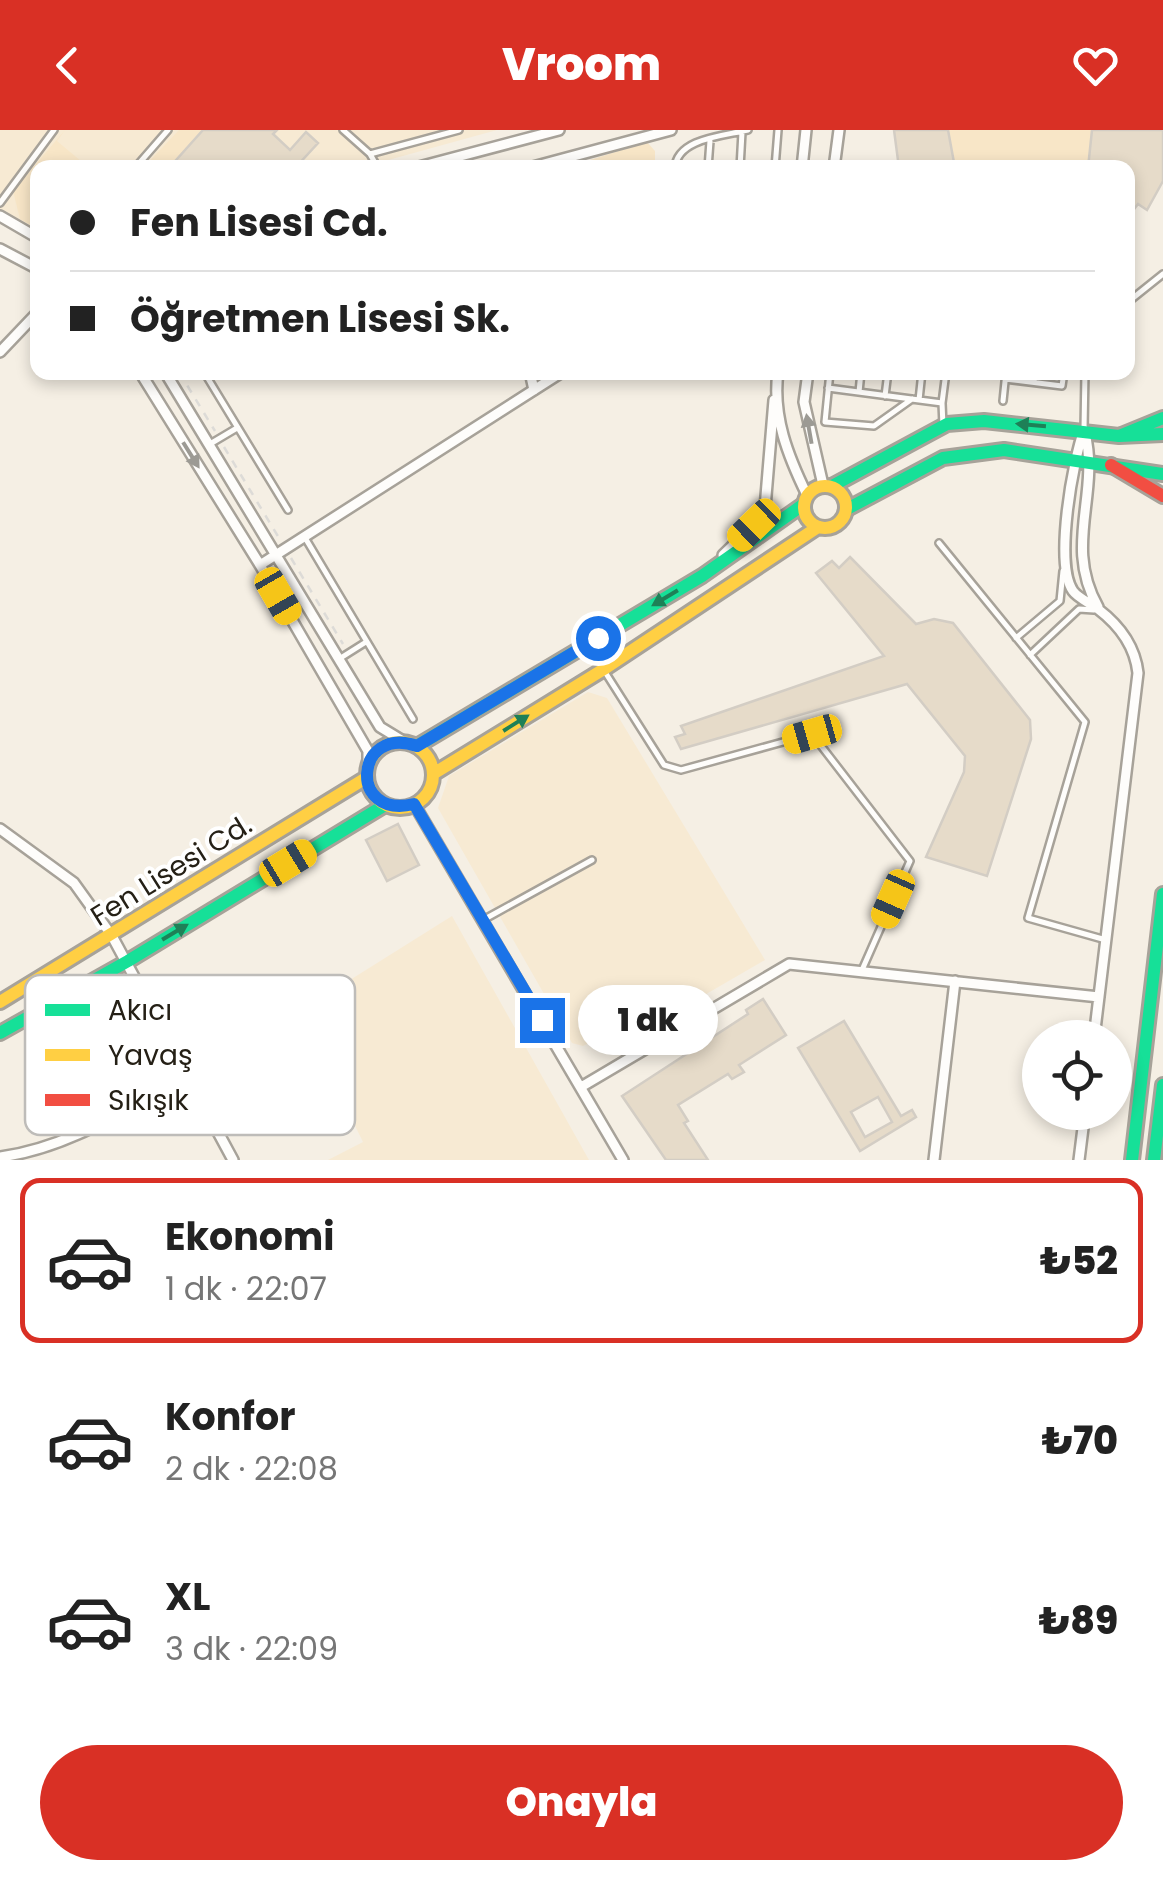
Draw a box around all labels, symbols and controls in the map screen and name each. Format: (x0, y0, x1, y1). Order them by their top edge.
text: Vroom (502, 33, 661, 96)
icon: back (40, 38, 95, 93)
icon: heart (1068, 38, 1123, 93)
text: Fen Lisesi Cd. (130, 196, 388, 249)
text: Öğretmen Lisesi Sk. (130, 292, 510, 345)
one-way arrow (801, 413, 816, 445)
one-way arrow (1015, 417, 1047, 433)
one-way arrow (182, 441, 199, 469)
car (722, 493, 786, 557)
car (250, 563, 306, 629)
one-way arrow (651, 589, 679, 606)
route start (576, 616, 621, 661)
car (779, 711, 845, 757)
one-way arrow (502, 715, 530, 732)
street label: Fen Lisesi Cd. (83, 805, 259, 936)
car (255, 835, 321, 891)
car (867, 865, 919, 933)
one-way arrow (162, 923, 189, 942)
legend (25, 975, 355, 1135)
callout: 1 dk (577, 985, 717, 1055)
text: Akıcı (108, 991, 172, 1030)
text: 1 dk (618, 997, 678, 1042)
route end (520, 998, 565, 1043)
map controls (1022, 1020, 1132, 1130)
button: locate (1022, 1020, 1132, 1130)
text: Yavaş (108, 1036, 193, 1075)
text: Sıkışık (108, 1081, 189, 1120)
text: Ekonomi (165, 1210, 335, 1263)
icon: car (45, 1216, 135, 1306)
text: ₺52 (1040, 1234, 1118, 1287)
text: 1 dk · 22:07 (165, 1266, 327, 1311)
text: Konfor (165, 1390, 295, 1443)
icon: car (45, 1396, 135, 1486)
text: ₺70 (1042, 1414, 1118, 1467)
text: 2 dk · 22:08 (165, 1446, 338, 1491)
text: XL (165, 1570, 210, 1623)
icon: car (45, 1576, 135, 1666)
text: ₺89 (1039, 1594, 1118, 1647)
text: 3 dk · 22:09 (165, 1626, 338, 1671)
button: Onayla (40, 1745, 1123, 1860)

